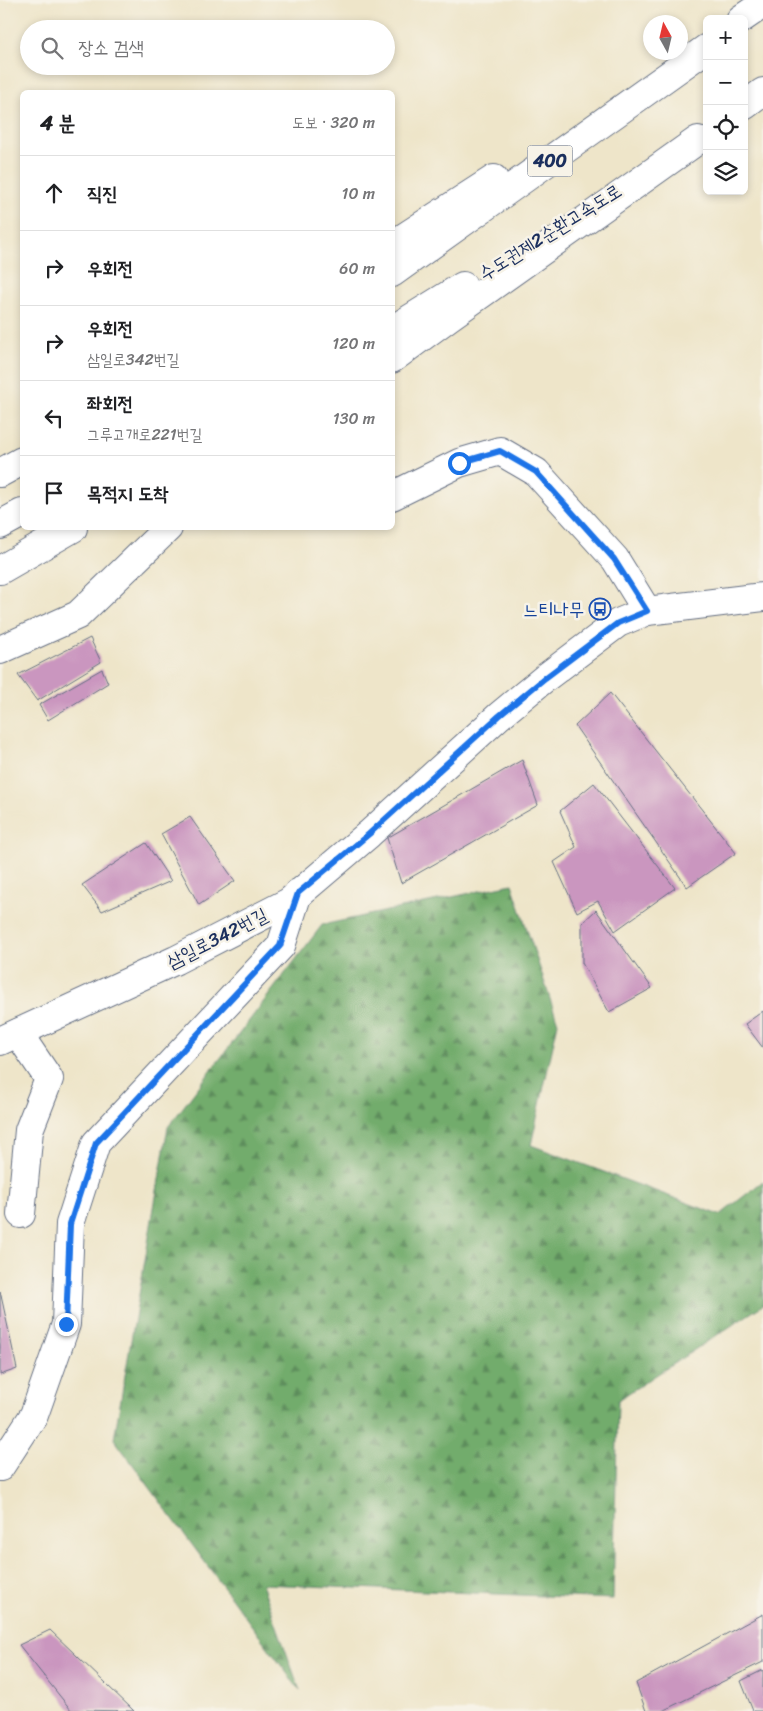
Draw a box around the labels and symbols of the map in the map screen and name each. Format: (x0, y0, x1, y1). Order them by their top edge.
north arrow (643, 15, 688, 60)
road number: 400 (528, 146, 572, 177)
street label: 수도권제2순환고속도로 (472, 175, 628, 289)
route start (448, 452, 471, 475)
place label: 느티나무 (523, 593, 584, 626)
bus stop icon: 느티나무 (588, 597, 612, 621)
street label: 삼일로342번길 (161, 898, 273, 978)
route end (55, 1313, 78, 1336)

